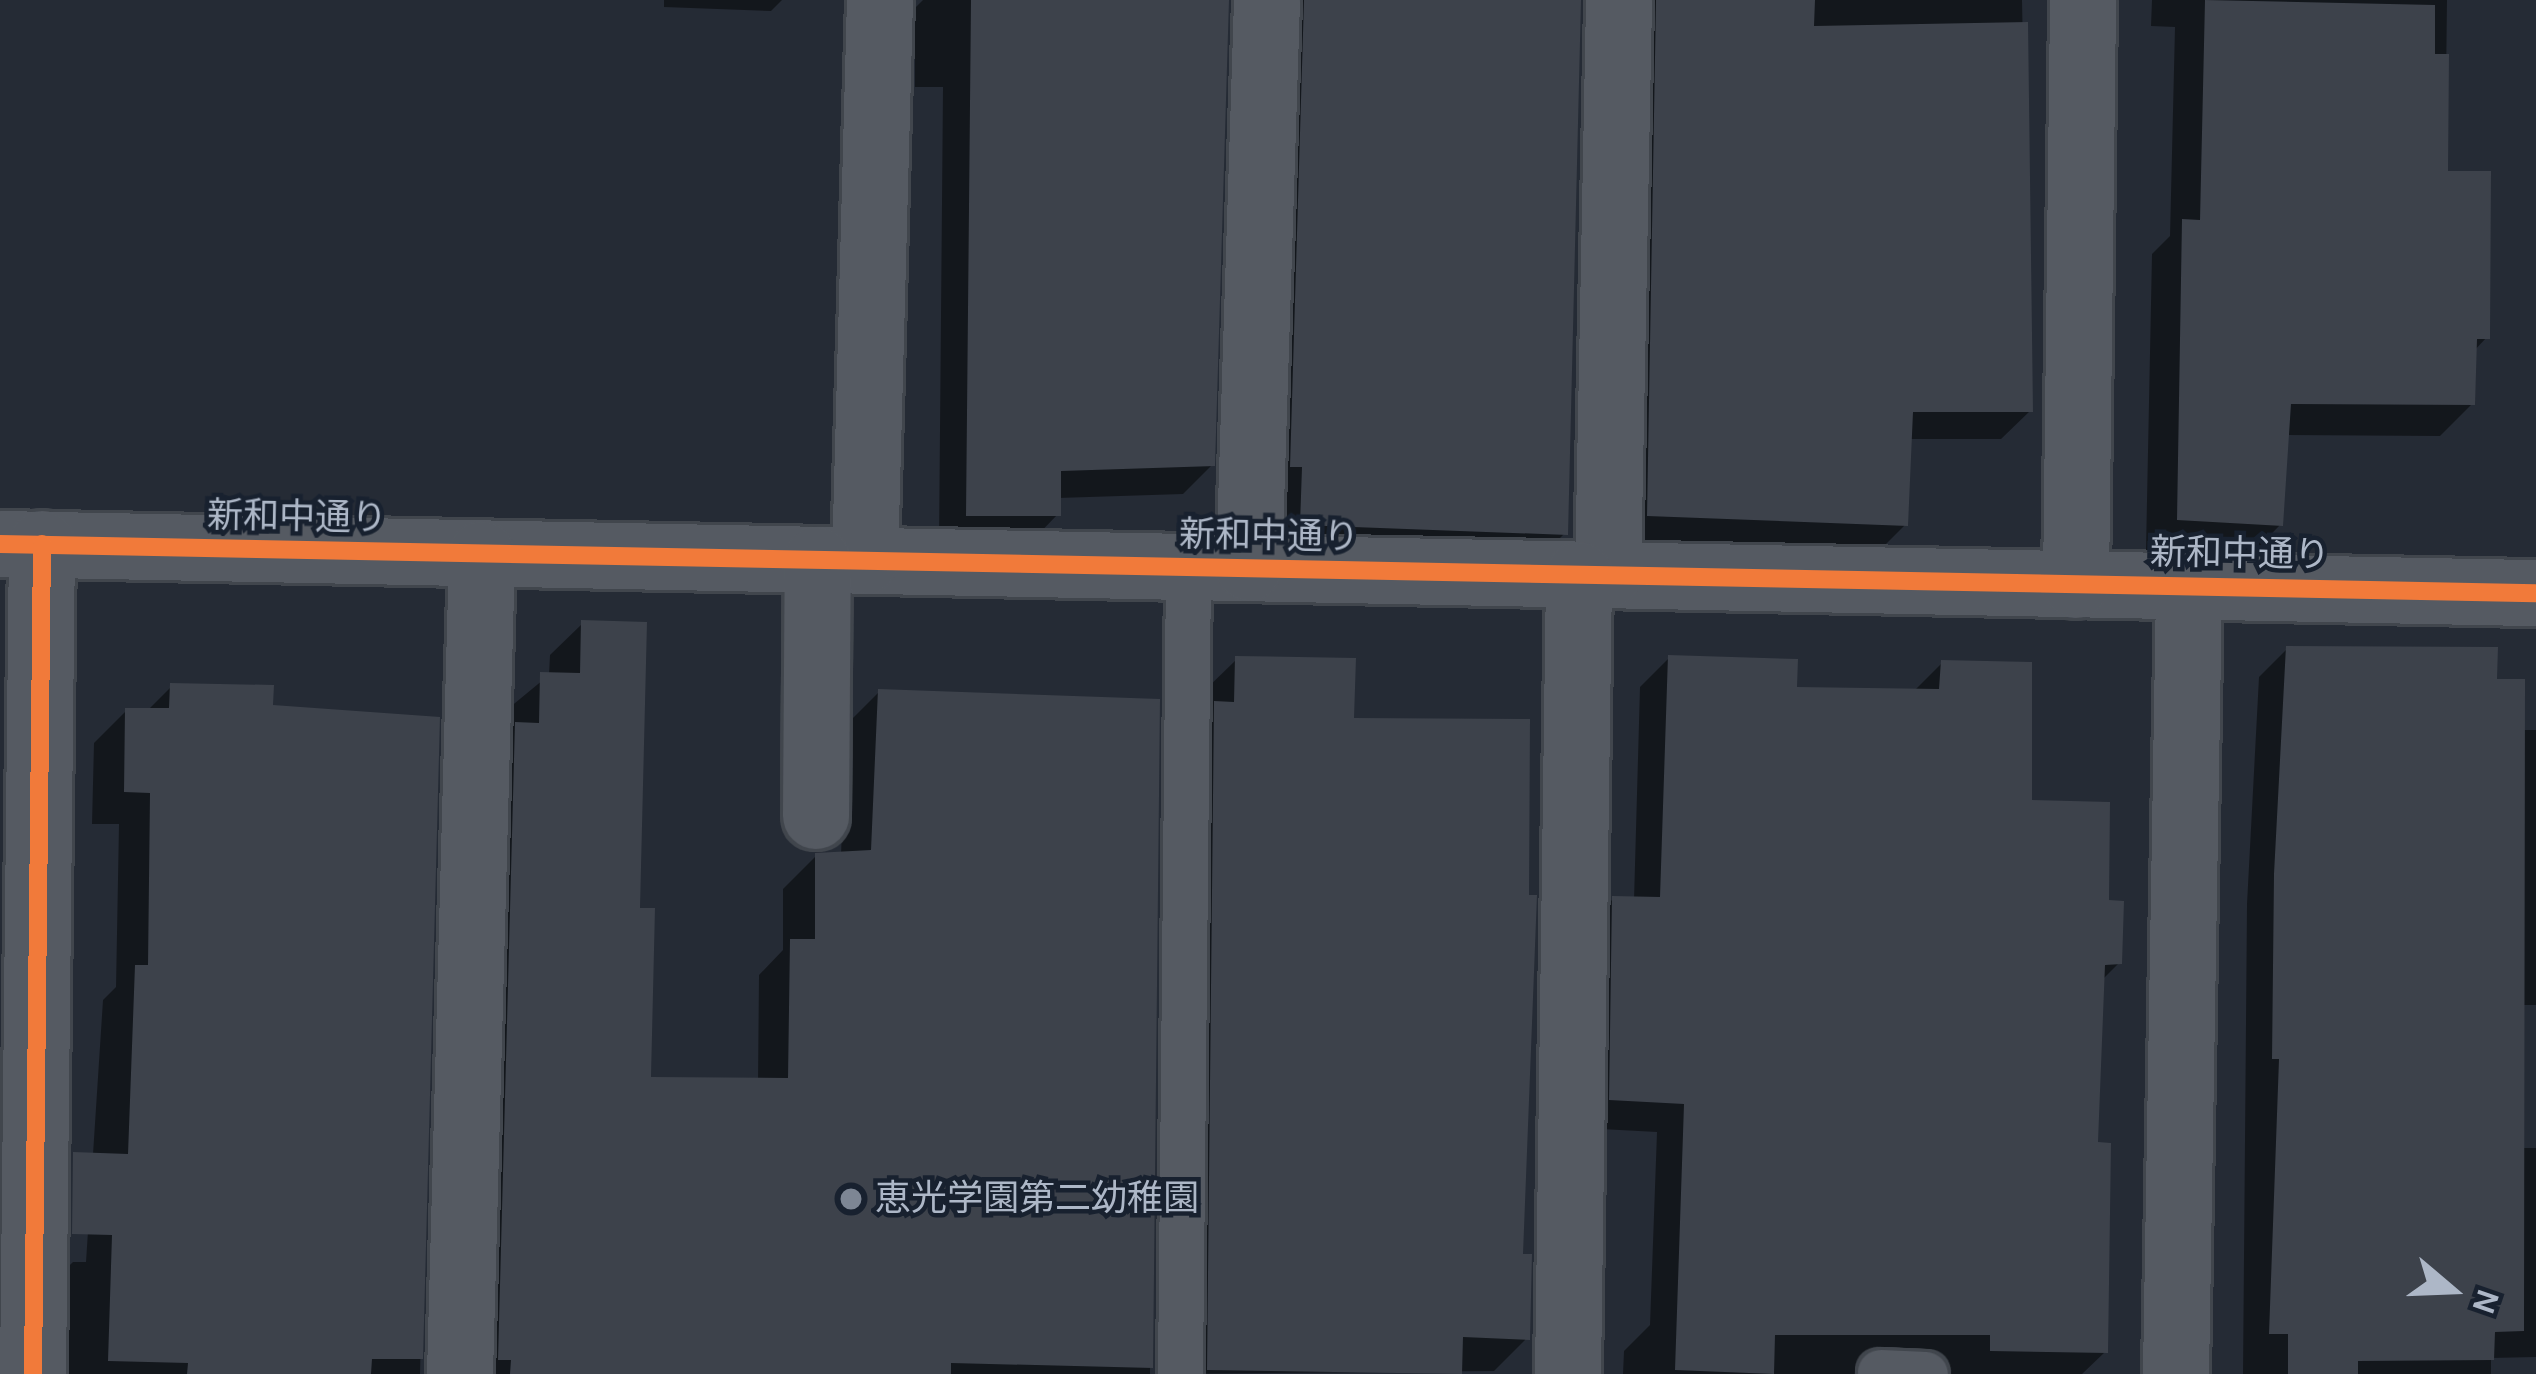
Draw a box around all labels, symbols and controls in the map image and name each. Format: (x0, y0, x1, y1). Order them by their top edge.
street label: 新和中通り (207, 494, 387, 540)
street label: 新和中通り (1179, 513, 1359, 559)
street label: 新和中通り (2150, 531, 2330, 577)
place label: 恵光学園第二幼稚園 (875, 1177, 1199, 1221)
marker: 恵光学園第二幼稚園 (838, 1186, 864, 1212)
north arrow (2392, 1230, 2512, 1350)
text: N (2464, 1284, 2508, 1319)

